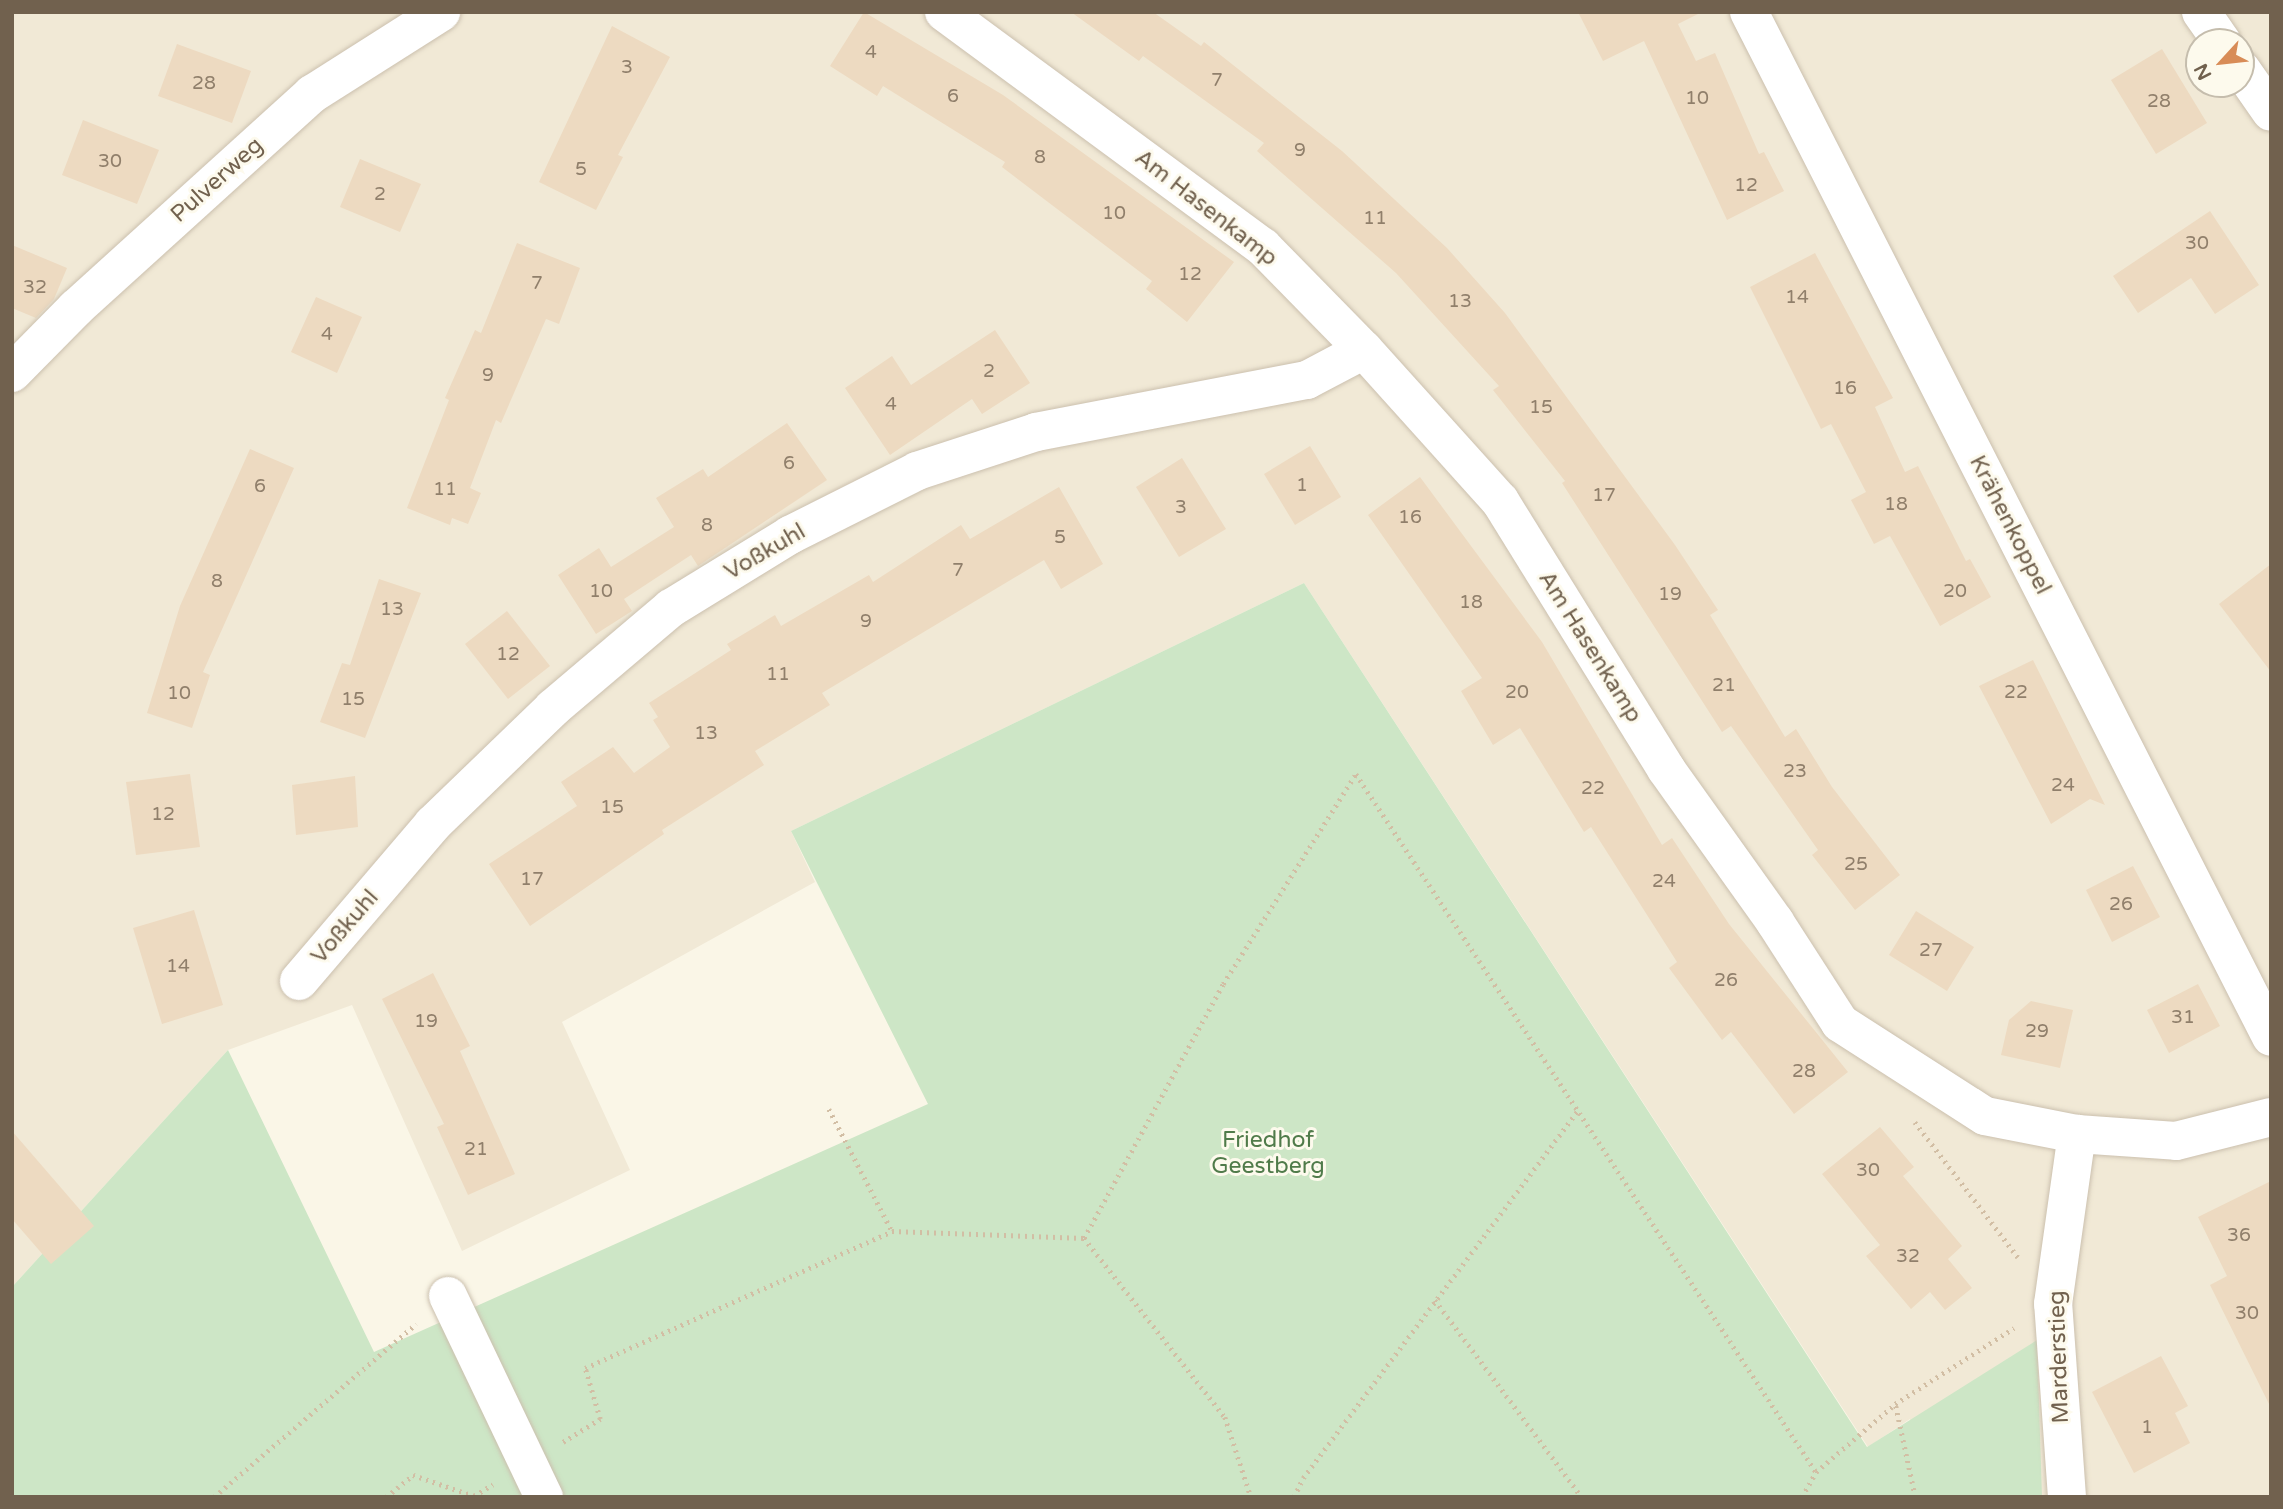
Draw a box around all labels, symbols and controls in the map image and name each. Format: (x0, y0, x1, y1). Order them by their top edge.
north arrow (2185, 28, 2255, 98)
house number: 4 (865, 42, 877, 64)
house number: 3 (621, 57, 633, 79)
text: N (2190, 60, 2216, 83)
house number: 7 (1211, 70, 1223, 92)
house number: 28 (192, 73, 216, 95)
house number: 6 (947, 86, 959, 108)
house number: 10 (1685, 88, 1709, 110)
house number: 28 (2147, 91, 2171, 113)
street label: Pulverweg (165, 131, 269, 229)
house number: 9 (1294, 140, 1306, 162)
street label: Am Hasenkamp (1129, 144, 1283, 272)
house number: 8 (1034, 147, 1046, 169)
house number: 30 (98, 151, 122, 173)
house number: 5 (575, 159, 587, 181)
house number: 12 (1734, 175, 1758, 197)
house number: 2 (374, 184, 386, 206)
house number: 10 (1102, 203, 1126, 225)
house number: 11 (1363, 208, 1387, 230)
house number: 30 (2185, 233, 2209, 255)
house number: 12 (1178, 264, 1202, 286)
house number: 7 (531, 273, 543, 295)
house number: 32 (23, 277, 47, 299)
house number: 14 (1785, 287, 1809, 309)
house number: 13 (1448, 291, 1472, 313)
house number: 4 (321, 324, 333, 346)
house number: 2 (983, 361, 995, 383)
house number: 9 (482, 365, 494, 387)
house number: 16 (1833, 378, 1857, 400)
house number: 4 (885, 394, 897, 416)
house number: 15 (1529, 397, 1553, 419)
street label: Krähenkoppel (1963, 451, 2057, 599)
house number: 6 (783, 453, 795, 475)
house number: 1 (1296, 475, 1308, 497)
house number: 6 (254, 476, 266, 498)
house number: 11 (433, 479, 457, 501)
house number: 17 (1592, 485, 1616, 507)
house number: 18 (1884, 494, 1908, 516)
house number: 3 (1175, 497, 1187, 519)
house number: 16 (1398, 507, 1422, 529)
house number: 8 (701, 515, 713, 537)
street label: Voßkuhl (720, 518, 810, 586)
house number: 5 (1054, 527, 1066, 549)
house number: 7 (952, 560, 964, 582)
street label: Am Hasenkamp (1532, 566, 1648, 728)
house number: 8 (211, 571, 223, 593)
house number: 10 (589, 581, 613, 603)
house number: 20 (1943, 581, 1967, 603)
house number: 19 (1658, 584, 1682, 606)
house number: 18 (1459, 592, 1483, 614)
house number: 13 (380, 599, 404, 621)
house number: 9 (860, 611, 872, 633)
house number: 12 (496, 644, 520, 666)
house number: 11 (766, 664, 790, 686)
house number: 21 (1712, 675, 1736, 697)
house number: 20 (1505, 682, 1529, 704)
house number: 22 (2004, 682, 2028, 704)
house number: 10 (167, 683, 191, 705)
house number: 15 (341, 689, 365, 711)
house number: 13 (694, 723, 718, 745)
house number: 23 (1783, 761, 1807, 783)
house number: 24 (2051, 775, 2075, 797)
house number: 22 (1581, 778, 1605, 800)
house number: 15 (600, 797, 624, 819)
house number: 12 (151, 804, 175, 826)
house number: 25 (1844, 854, 1868, 876)
house number: 17 (520, 869, 544, 891)
house number: 24 (1652, 871, 1676, 893)
street label: Voßkuhl (305, 884, 385, 970)
house number: 26 (2109, 894, 2133, 916)
house number: 27 (1919, 940, 1943, 962)
house number: 14 (166, 956, 190, 978)
house number: 26 (1714, 970, 1738, 992)
house number: 31 (2171, 1007, 2195, 1029)
house number: 19 (414, 1011, 438, 1033)
house number: 29 (2025, 1021, 2049, 1043)
house number: 28 (1792, 1061, 1816, 1083)
park label: Friedhof Geestberg (1211, 1126, 1325, 1180)
house number: 21 (464, 1139, 488, 1161)
house number: 30 (1856, 1160, 1880, 1182)
house number: 36 (2227, 1225, 2251, 1247)
house number: 32 (1896, 1246, 1920, 1268)
street label: Marderstieg (2043, 1290, 2075, 1424)
house number: 30 (2235, 1303, 2259, 1325)
house number: 1 (2141, 1417, 2153, 1439)

